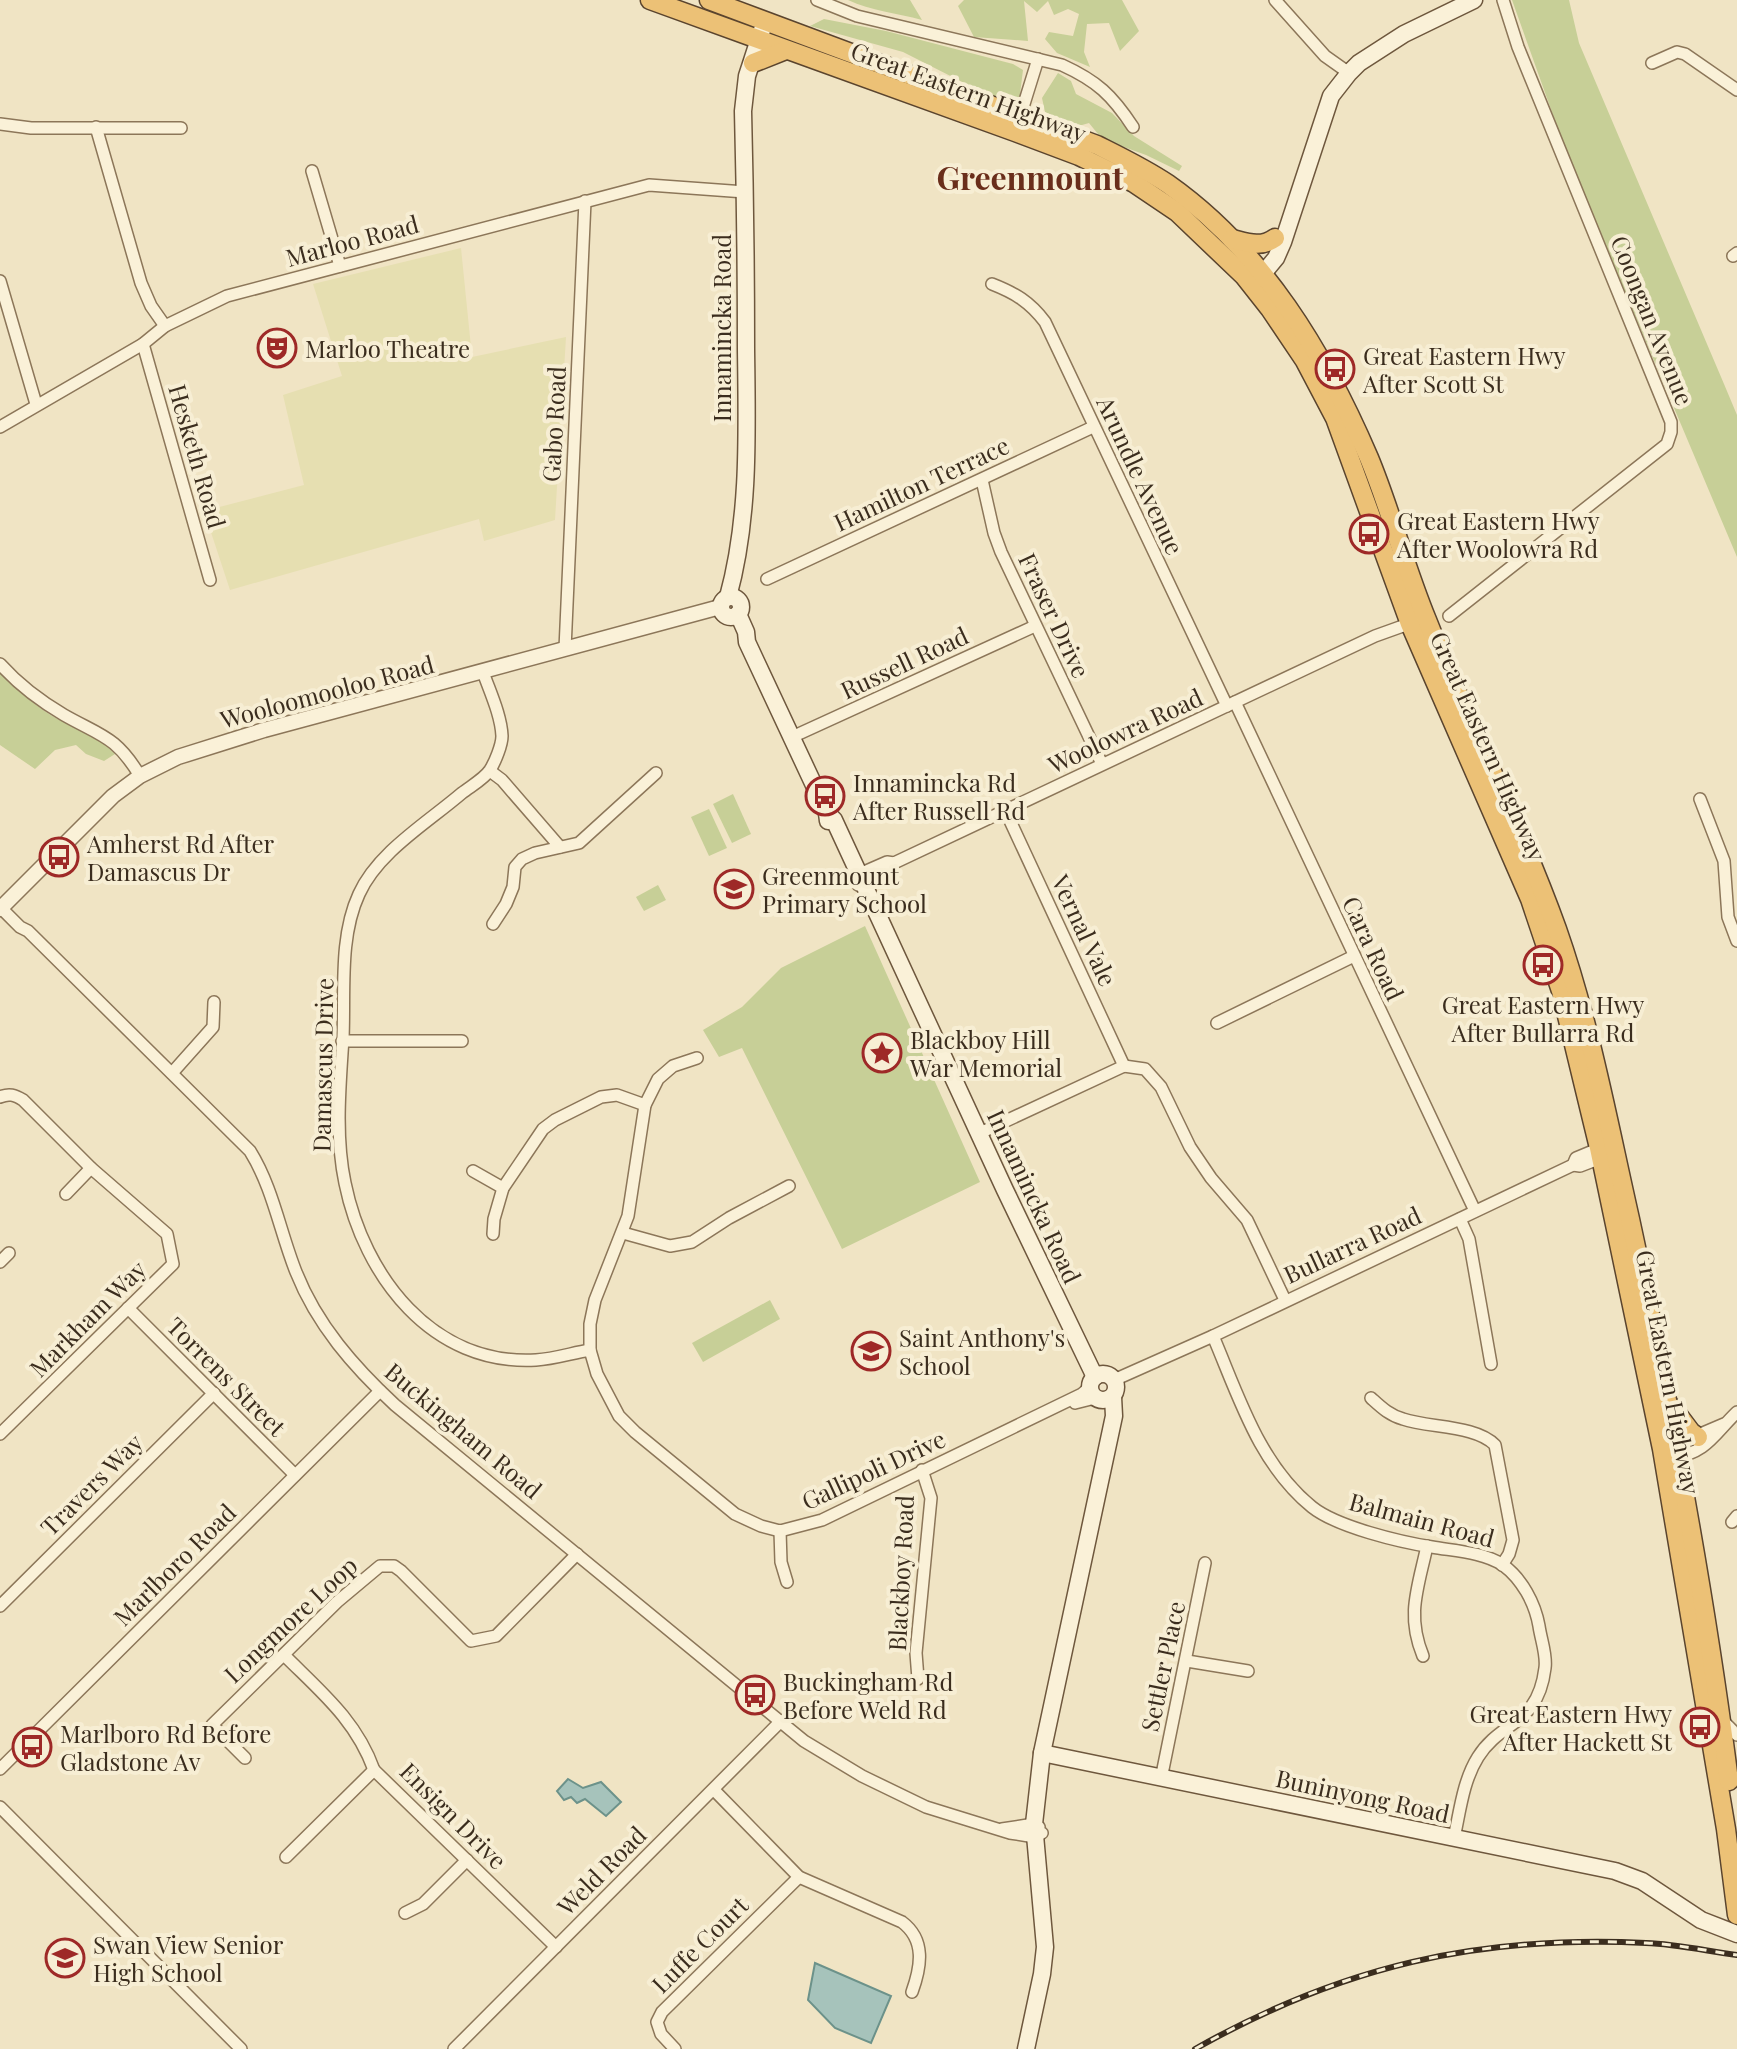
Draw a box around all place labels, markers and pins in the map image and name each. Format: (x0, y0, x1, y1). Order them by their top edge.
theatre icon: Marloo Theatre (256, 327, 298, 369)
place label: Marloo Theatre (305, 332, 470, 364)
place label: Great Eastern Hwy After Scott St (1362, 339, 1566, 399)
bus stop icon: Great Eastern Hwy After Scott St (1314, 348, 1356, 390)
place label: Great Eastern Hwy After Woolowra Rd (1396, 504, 1600, 564)
bus stop icon: Great Eastern Hwy After Woolowra Rd (1348, 513, 1390, 555)
place label: Innamincka Rd After Russell Rd (852, 766, 1025, 826)
bus stop icon: Innamincka Rd After Russell Rd (804, 775, 846, 817)
place label: Amherst Rd After Damascus Dr (86, 827, 275, 887)
bus stop icon: Amherst Rd After Damascus Dr (38, 836, 80, 878)
place label: Greenmount Primary School (762, 859, 927, 919)
school or university icon: Greenmount Primary School (713, 868, 755, 910)
bus stop icon: Great Eastern Hwy After Bullarra Rd (1522, 944, 1564, 986)
place label: Great Eastern Hwy After Bullarra Rd (1442, 988, 1644, 1048)
place label: Blackboy Hill War Memorial (909, 1023, 1062, 1083)
place icon: Blackboy Hill War Memorial (861, 1032, 903, 1074)
place label: Saint Anthony's School (899, 1321, 1065, 1381)
school or university icon: Saint Anthony's School (850, 1330, 892, 1372)
place label: Buckingham Rd Before Weld Rd (783, 1665, 953, 1725)
bus stop icon: Buckingham Rd Before Weld Rd (734, 1674, 776, 1716)
place label: Great Eastern Hwy After Hackett St (1469, 1697, 1672, 1757)
bus stop icon: Great Eastern Hwy After Hackett St (1679, 1706, 1721, 1748)
place label: Marlboro Rd Before Gladstone Av (60, 1717, 271, 1777)
bus stop icon: Marlboro Rd Before Gladstone Av (11, 1726, 53, 1768)
place label: Swan View Senior High School (93, 1928, 284, 1988)
school or university icon: Swan View Senior High School (44, 1937, 86, 1979)

